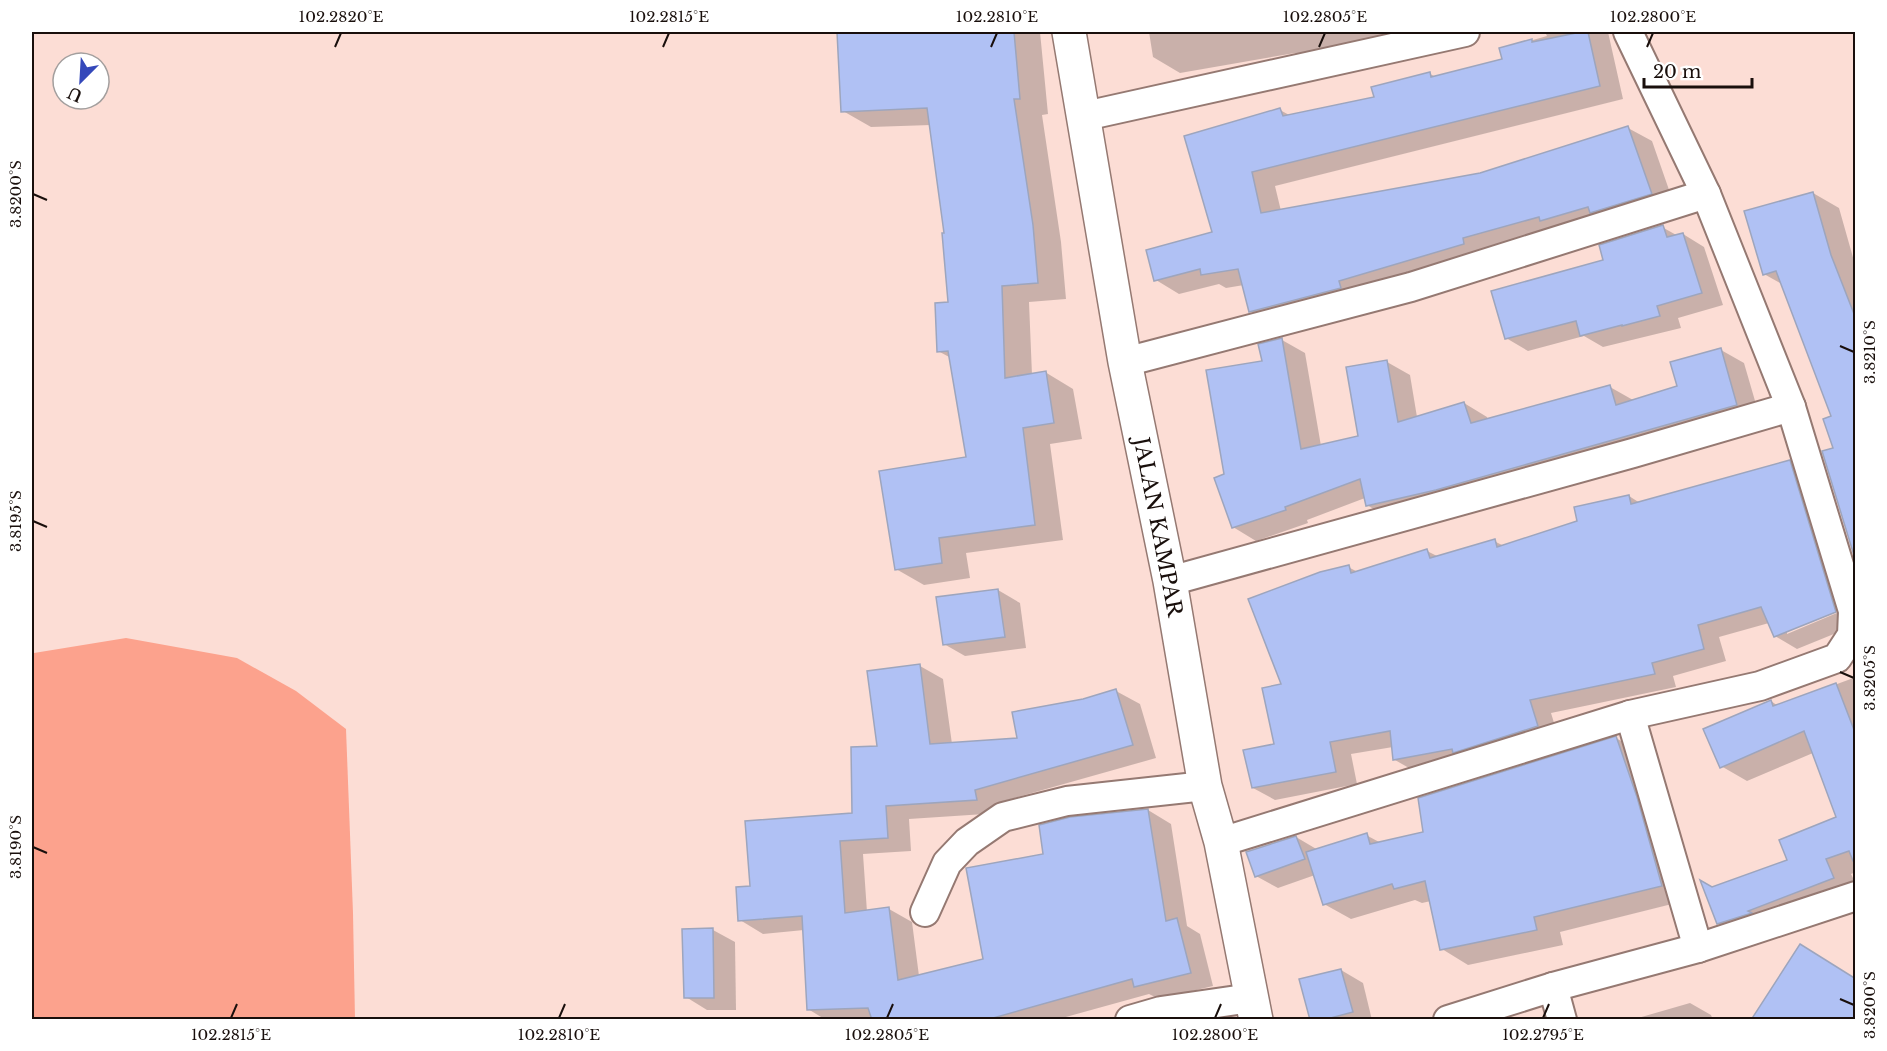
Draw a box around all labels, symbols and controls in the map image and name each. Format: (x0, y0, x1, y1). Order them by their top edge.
text: 102.2820°E (299, 7, 384, 26)
text: 102.2815°E (629, 7, 709, 26)
text: 102.2810°E (956, 7, 1038, 26)
text: 102.2805°E (1283, 7, 1367, 26)
text: 102.2800°E (1610, 7, 1696, 26)
north arrow (51, 51, 111, 111)
scale bar (1644, 51, 1752, 89)
text: 20 m (1653, 61, 1701, 83)
text: U (64, 83, 85, 107)
text: 3.8200°S (6, 160, 25, 228)
text: 3.8210°S (1860, 320, 1879, 384)
street label: JALAN KAMPAR (1127, 432, 1188, 620)
text: 3.8195°S (6, 490, 25, 552)
text: 3.8205°S (1860, 645, 1879, 711)
text: 3.8190°S (6, 815, 25, 879)
text: 3.8200°S (1860, 971, 1879, 1039)
text: 102.2815°E (191, 1025, 271, 1044)
text: 102.2810°E (518, 1025, 600, 1044)
text: 102.2805°E (845, 1025, 929, 1044)
text: 102.2800°E (1172, 1025, 1258, 1044)
text: 102.2795°E (1502, 1025, 1584, 1044)

